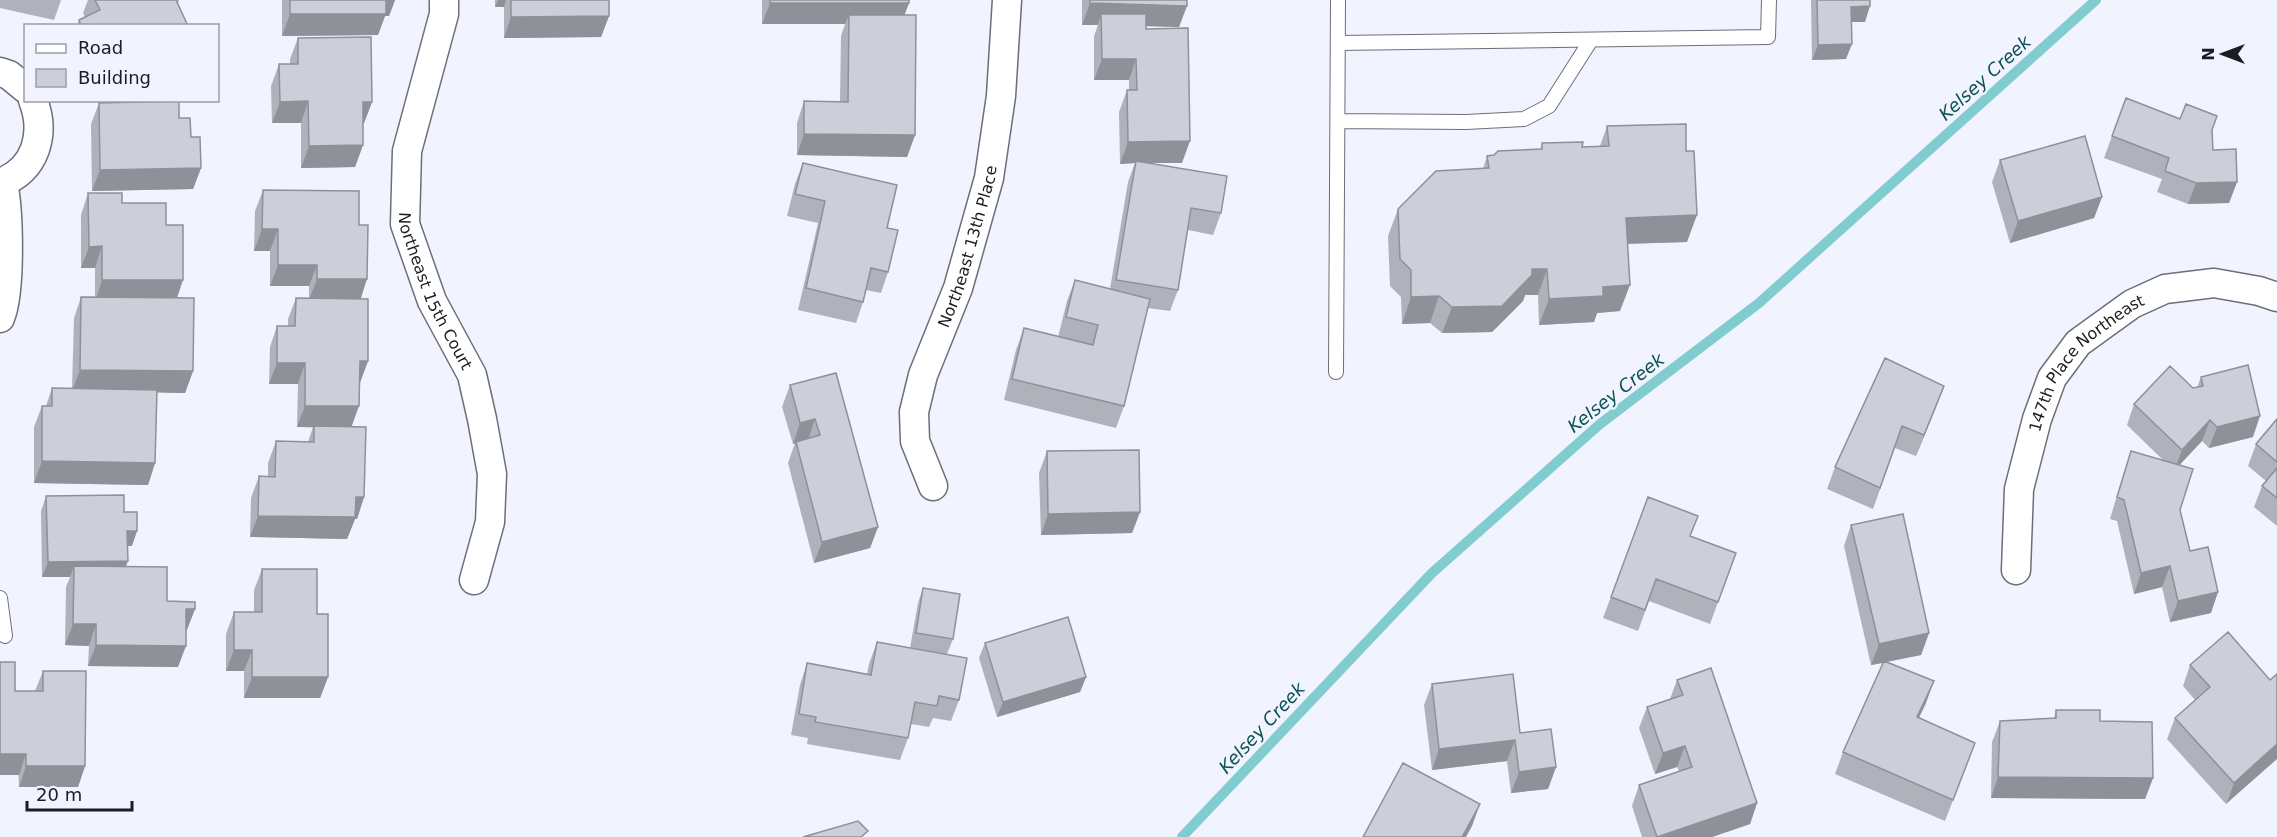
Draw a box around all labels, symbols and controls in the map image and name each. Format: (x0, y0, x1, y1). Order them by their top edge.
legend (24, 24, 219, 102)
north arrow (2193, 24, 2253, 84)
water label: Kelsey Creek (1934, 30, 2036, 124)
text: Road (78, 37, 123, 58)
text: N (2199, 47, 2218, 61)
text: Building (78, 67, 151, 88)
street label: Northeast 13th Place (934, 164, 1001, 330)
street label: Northeast 15th Court (395, 212, 476, 373)
street label: 147th Place Northeast (2025, 291, 2147, 434)
water label: Kelsey Creek (1563, 347, 1669, 437)
water label: Kelsey Creek (1214, 677, 1310, 777)
scale bar (27, 774, 132, 812)
text: 20 m (36, 784, 82, 805)

